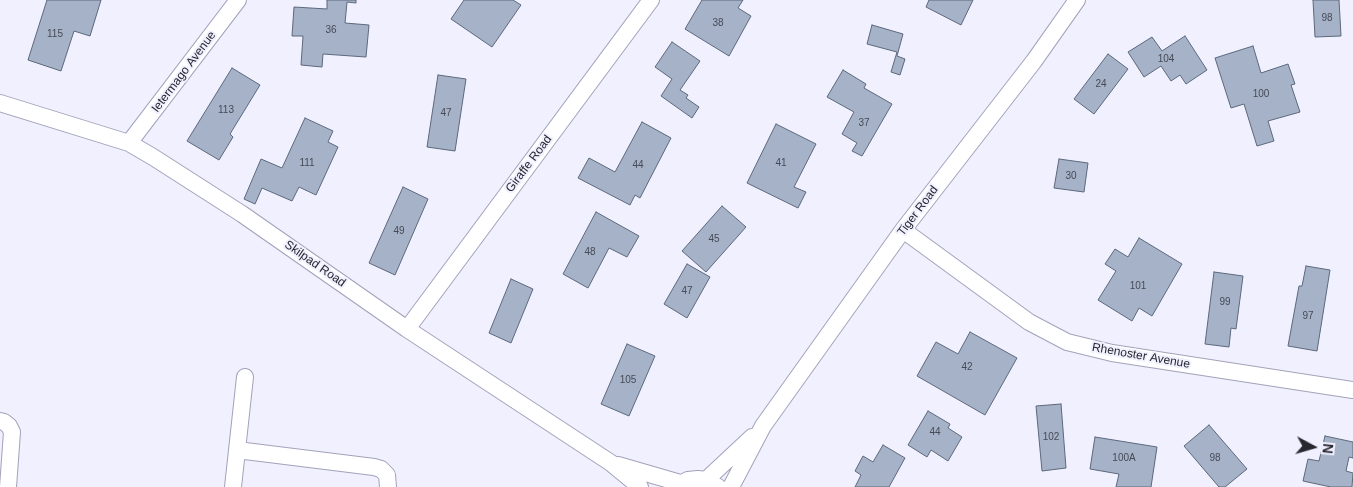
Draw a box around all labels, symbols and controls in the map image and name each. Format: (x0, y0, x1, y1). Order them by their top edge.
house number: 98 (1321, 12, 1333, 24)
house number: 38 (712, 17, 724, 29)
house number: 36 (325, 24, 337, 36)
house number: 115 (47, 28, 63, 40)
street label: Ietermago Avenue (149, 29, 219, 115)
house number: 104 (1158, 53, 1174, 65)
house number: 24 (1095, 78, 1107, 90)
house number: 100 (1253, 88, 1269, 100)
house number: 113 (218, 104, 234, 116)
house number: 47 (440, 107, 452, 119)
house number: 37 (858, 117, 870, 129)
street label: Giraffe Road (503, 133, 555, 195)
house number: 111 (299, 157, 315, 169)
house number: 41 (775, 157, 787, 169)
house number: 44 (632, 159, 644, 171)
house number: 30 (1065, 170, 1077, 182)
street label: Tiger Road (895, 183, 941, 239)
house number: 49 (393, 225, 405, 237)
house number: 45 (708, 233, 720, 245)
street label: Skilpad Road (282, 238, 348, 290)
house number: 48 (584, 246, 596, 258)
house number: 101 (1130, 280, 1146, 292)
house number: 47 (681, 285, 693, 297)
house number: 99 (1219, 296, 1231, 308)
house number: 97 (1302, 310, 1314, 322)
street label: Rhenoster Avenue (1091, 340, 1191, 372)
house number: 42 (961, 361, 973, 373)
house number: 105 (620, 374, 636, 386)
north arrow (1288, 422, 1338, 472)
house number: 44 (929, 426, 941, 438)
house number: 102 (1043, 431, 1059, 443)
text: N (1319, 443, 1336, 454)
house number: 100A (1112, 452, 1136, 464)
house number: 98 (1209, 452, 1221, 464)

